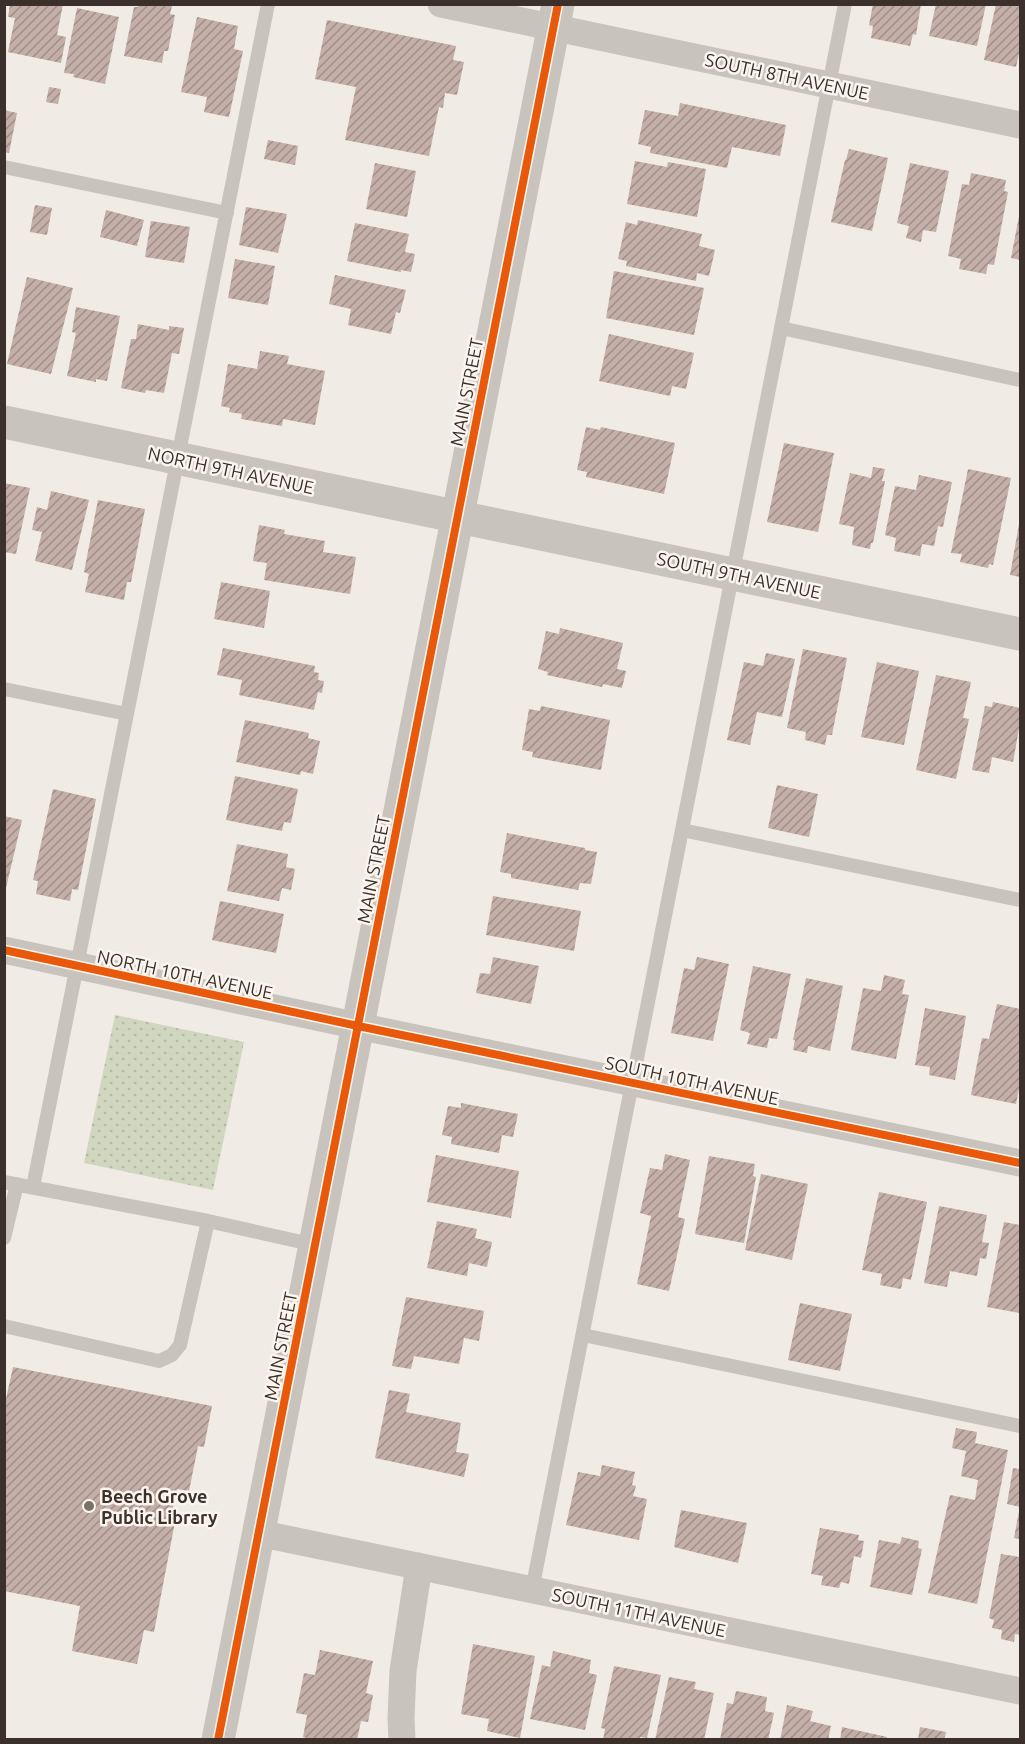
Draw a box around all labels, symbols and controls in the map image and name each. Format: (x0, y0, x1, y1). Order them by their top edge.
street label: SOUTH 8TH AVENUE (703, 49, 871, 103)
street label: MAIN STREET (446, 336, 486, 448)
street label: NORTH 9TH AVENUE (146, 443, 316, 497)
street label: SOUTH 9TH AVENUE (655, 548, 823, 602)
street label: MAIN STREET (353, 813, 393, 925)
street label: NORTH 10TH AVENUE (95, 946, 275, 1002)
street label: SOUTH 10TH AVENUE (603, 1052, 781, 1108)
street label: MAIN STREET (260, 1290, 300, 1402)
place label: Beech Grove Public Library (101, 1486, 218, 1527)
marker: Beech Grove Public Library (82, 1499, 96, 1513)
street label: SOUTH 11TH AVENUE (550, 1584, 728, 1640)

